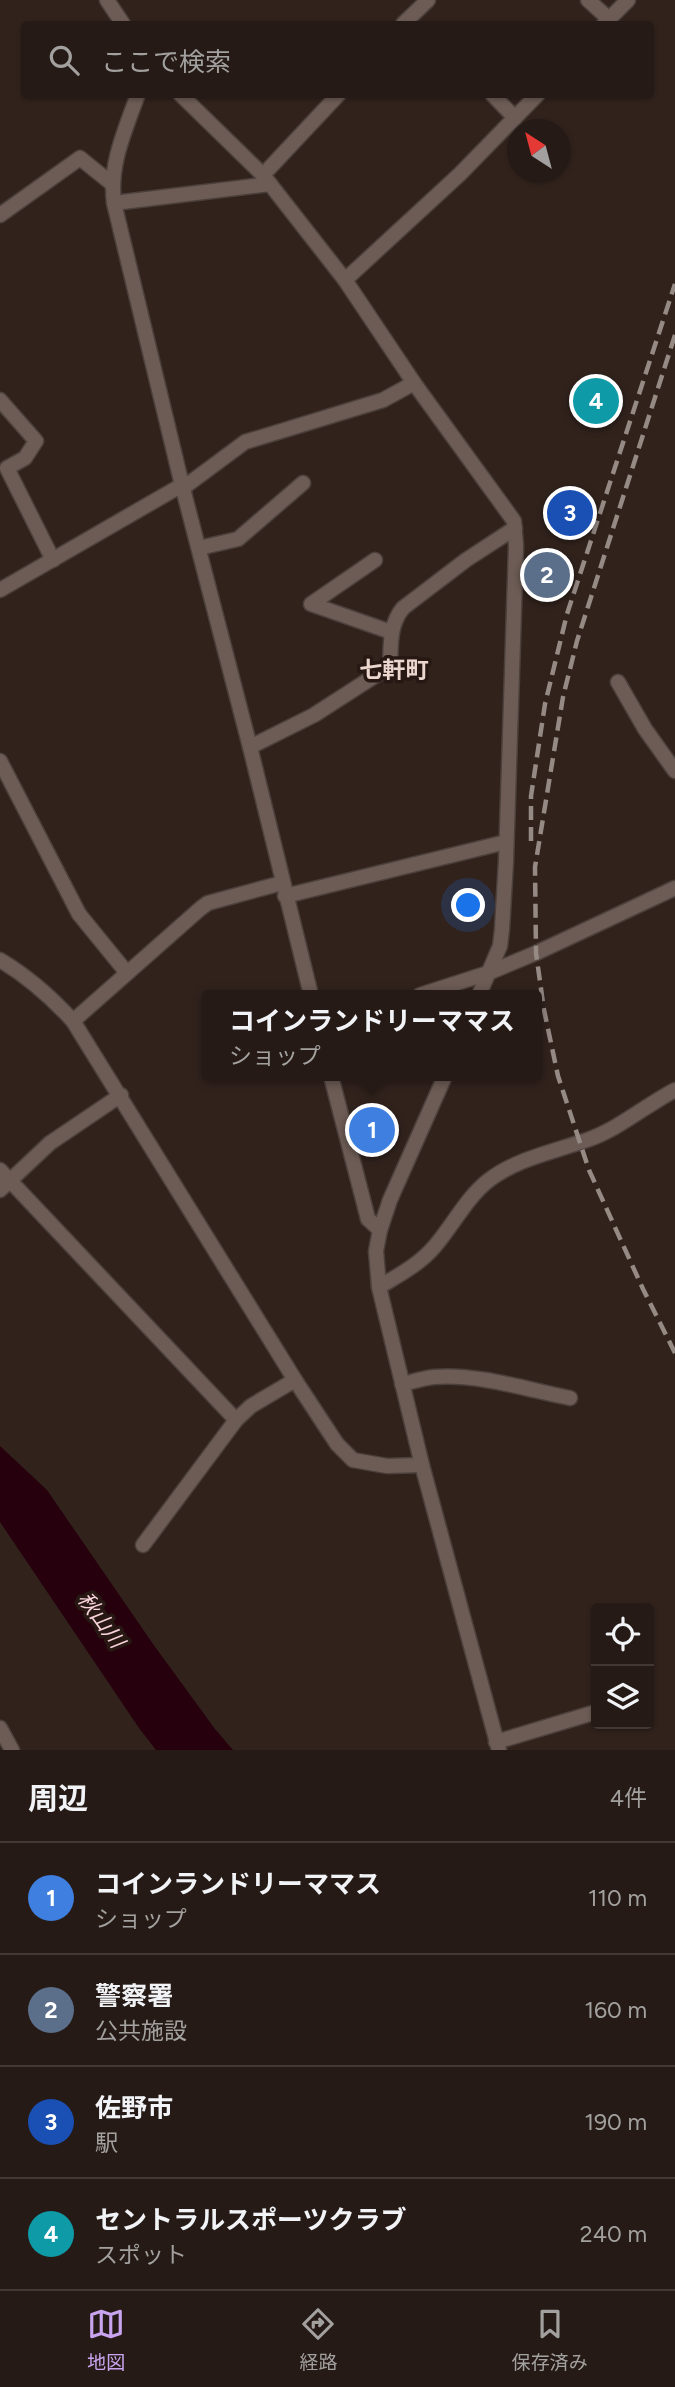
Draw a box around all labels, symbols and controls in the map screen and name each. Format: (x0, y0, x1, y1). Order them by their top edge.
search box (21, 21, 654, 98)
icon: search (45, 41, 83, 79)
text: ここで検索 (101, 46, 231, 78)
north arrow (507, 119, 570, 182)
pin: 4 (573, 375, 619, 427)
pin: 3 (547, 487, 593, 539)
pin: 2 (524, 549, 570, 601)
district label: 七軒町 (360, 656, 429, 684)
your location (451, 888, 485, 922)
popup (202, 990, 542, 1081)
text: コインランドリーママス (229, 1005, 515, 1037)
text: ショップ (229, 1042, 321, 1070)
pin: 1 (349, 1104, 395, 1156)
water label: 秋山川 (73, 1587, 131, 1654)
map controls (591, 1603, 654, 1729)
button: locate (591, 1603, 654, 1666)
button: layers (591, 1666, 654, 1729)
text: 周辺 (28, 1780, 88, 1817)
text: 4件 (610, 1784, 647, 1812)
text: コインランドリーママス (95, 1868, 381, 1900)
text: 1 (46, 1884, 56, 1912)
text: 110 m (588, 1884, 647, 1912)
text: ショップ (95, 1905, 187, 1933)
text: 警察署 (95, 1980, 173, 2012)
text: 2 (44, 1996, 58, 2024)
text: 160 m (584, 1996, 647, 2024)
text: 公共施設 (95, 2017, 187, 2045)
text: 佐野市 (95, 2092, 173, 2124)
text: 3 (45, 2108, 57, 2136)
text: 190 m (584, 2108, 647, 2136)
text: 駅 (95, 2129, 118, 2157)
text: セントラルスポーツクラブ (95, 2204, 406, 2236)
text: 4 (44, 2220, 58, 2248)
text: 240 m (580, 2220, 647, 2248)
text: スポット (95, 2241, 187, 2269)
tab: 地図 (87, 2305, 125, 2374)
tab: 経路 (299, 2305, 338, 2374)
tab: 保存済み (512, 2305, 588, 2374)

